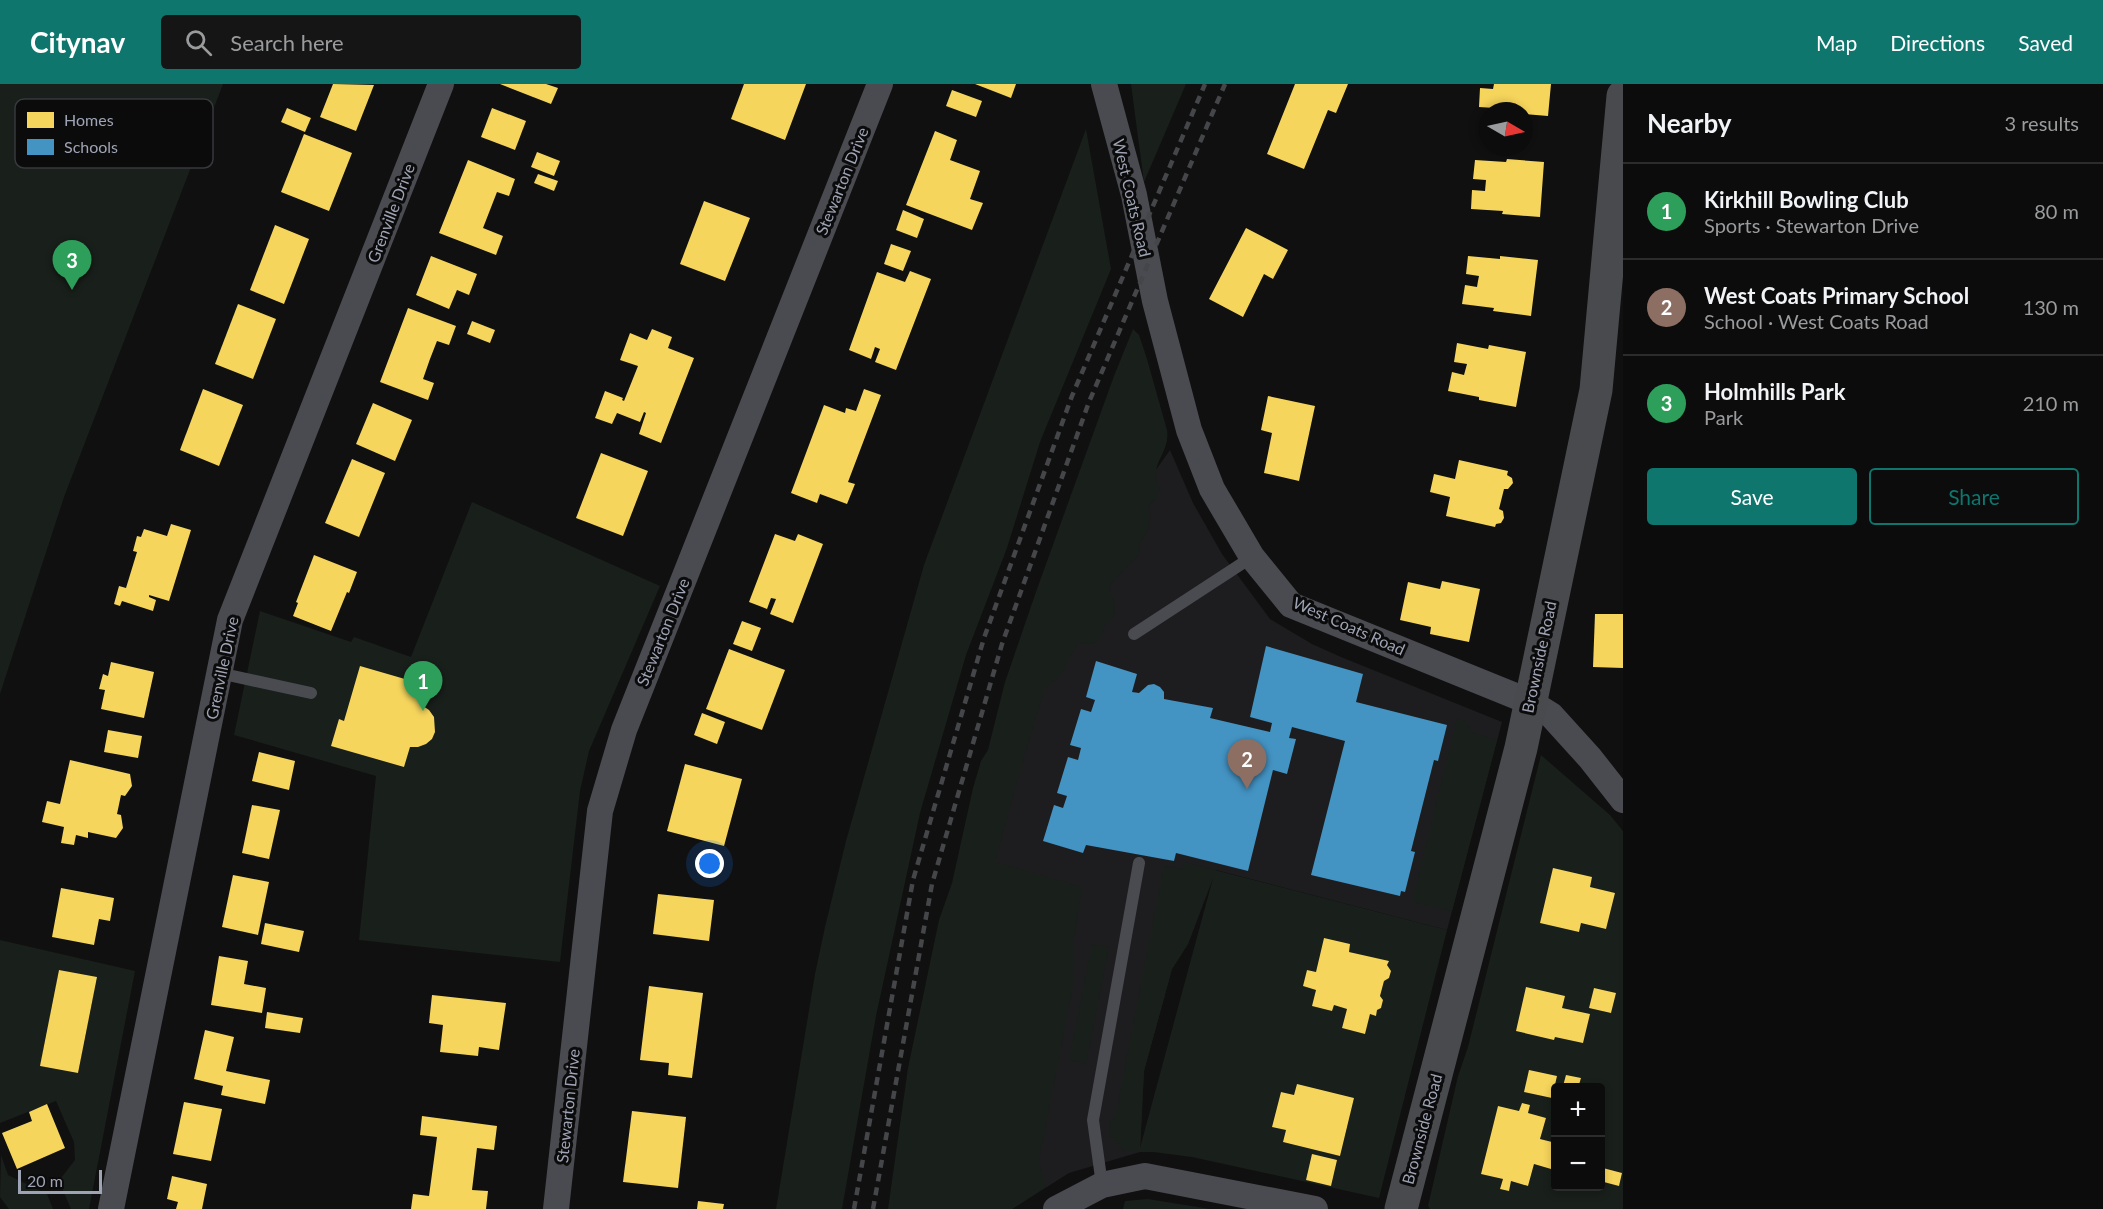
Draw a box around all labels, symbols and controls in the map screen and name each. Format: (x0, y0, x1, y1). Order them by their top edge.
search box (161, 15, 581, 69)
text: Citynav (30, 25, 125, 59)
icon: search (182, 26, 215, 59)
text: Search here (230, 29, 344, 56)
text: Map (1816, 30, 1857, 55)
text: Directions (1890, 30, 1985, 55)
text: Saved (2018, 30, 2073, 55)
legend (15, 99, 213, 168)
north arrow (1479, 102, 1533, 156)
text: Nearby (1647, 107, 1732, 139)
text: Homes (64, 110, 114, 129)
text: 3 results (2004, 111, 2079, 135)
street label: Stewarton Drive (811, 124, 872, 237)
text: Schools (64, 137, 118, 156)
street label: West Coats Road (1110, 137, 1155, 259)
street label: Grenville Drive (363, 161, 418, 265)
text: Kirkhill Bowling Club (1704, 186, 1909, 213)
text: 1 (1661, 199, 1672, 223)
text: 80 m (2034, 199, 2079, 223)
text: Sports · Stewarton Drive (1704, 213, 1919, 237)
pin: 3 (52, 240, 92, 290)
text: West Coats Primary School (1704, 282, 1969, 309)
text: 2 (1661, 295, 1672, 319)
text: 130 m (2023, 295, 2079, 319)
text: School · West Coats Road (1704, 309, 1929, 333)
text: Holmhills Park (1704, 378, 1846, 405)
text: 3 (1661, 391, 1672, 415)
text: 210 m (2023, 391, 2079, 415)
text: Park (1704, 405, 1743, 429)
button: Save (1647, 468, 1857, 525)
button: Share (1869, 468, 2079, 525)
street label: Stewarton Drive (632, 575, 693, 688)
street label: West Coats Road (1290, 592, 1408, 659)
street label: Brownside Road (1517, 599, 1560, 715)
street label: Grenville Drive (201, 615, 242, 721)
pin: 1 (404, 662, 442, 711)
pin: 2 (1228, 740, 1266, 789)
your location (695, 849, 724, 878)
street label: Stewarton Drive (552, 1048, 583, 1164)
street label: Brownside Road (1398, 1071, 1445, 1186)
map controls (1551, 1083, 1605, 1191)
button: + (1551, 1083, 1605, 1137)
button: − (1551, 1137, 1605, 1191)
scale bar (18, 1167, 102, 1194)
text: 20 m (27, 1171, 63, 1190)

